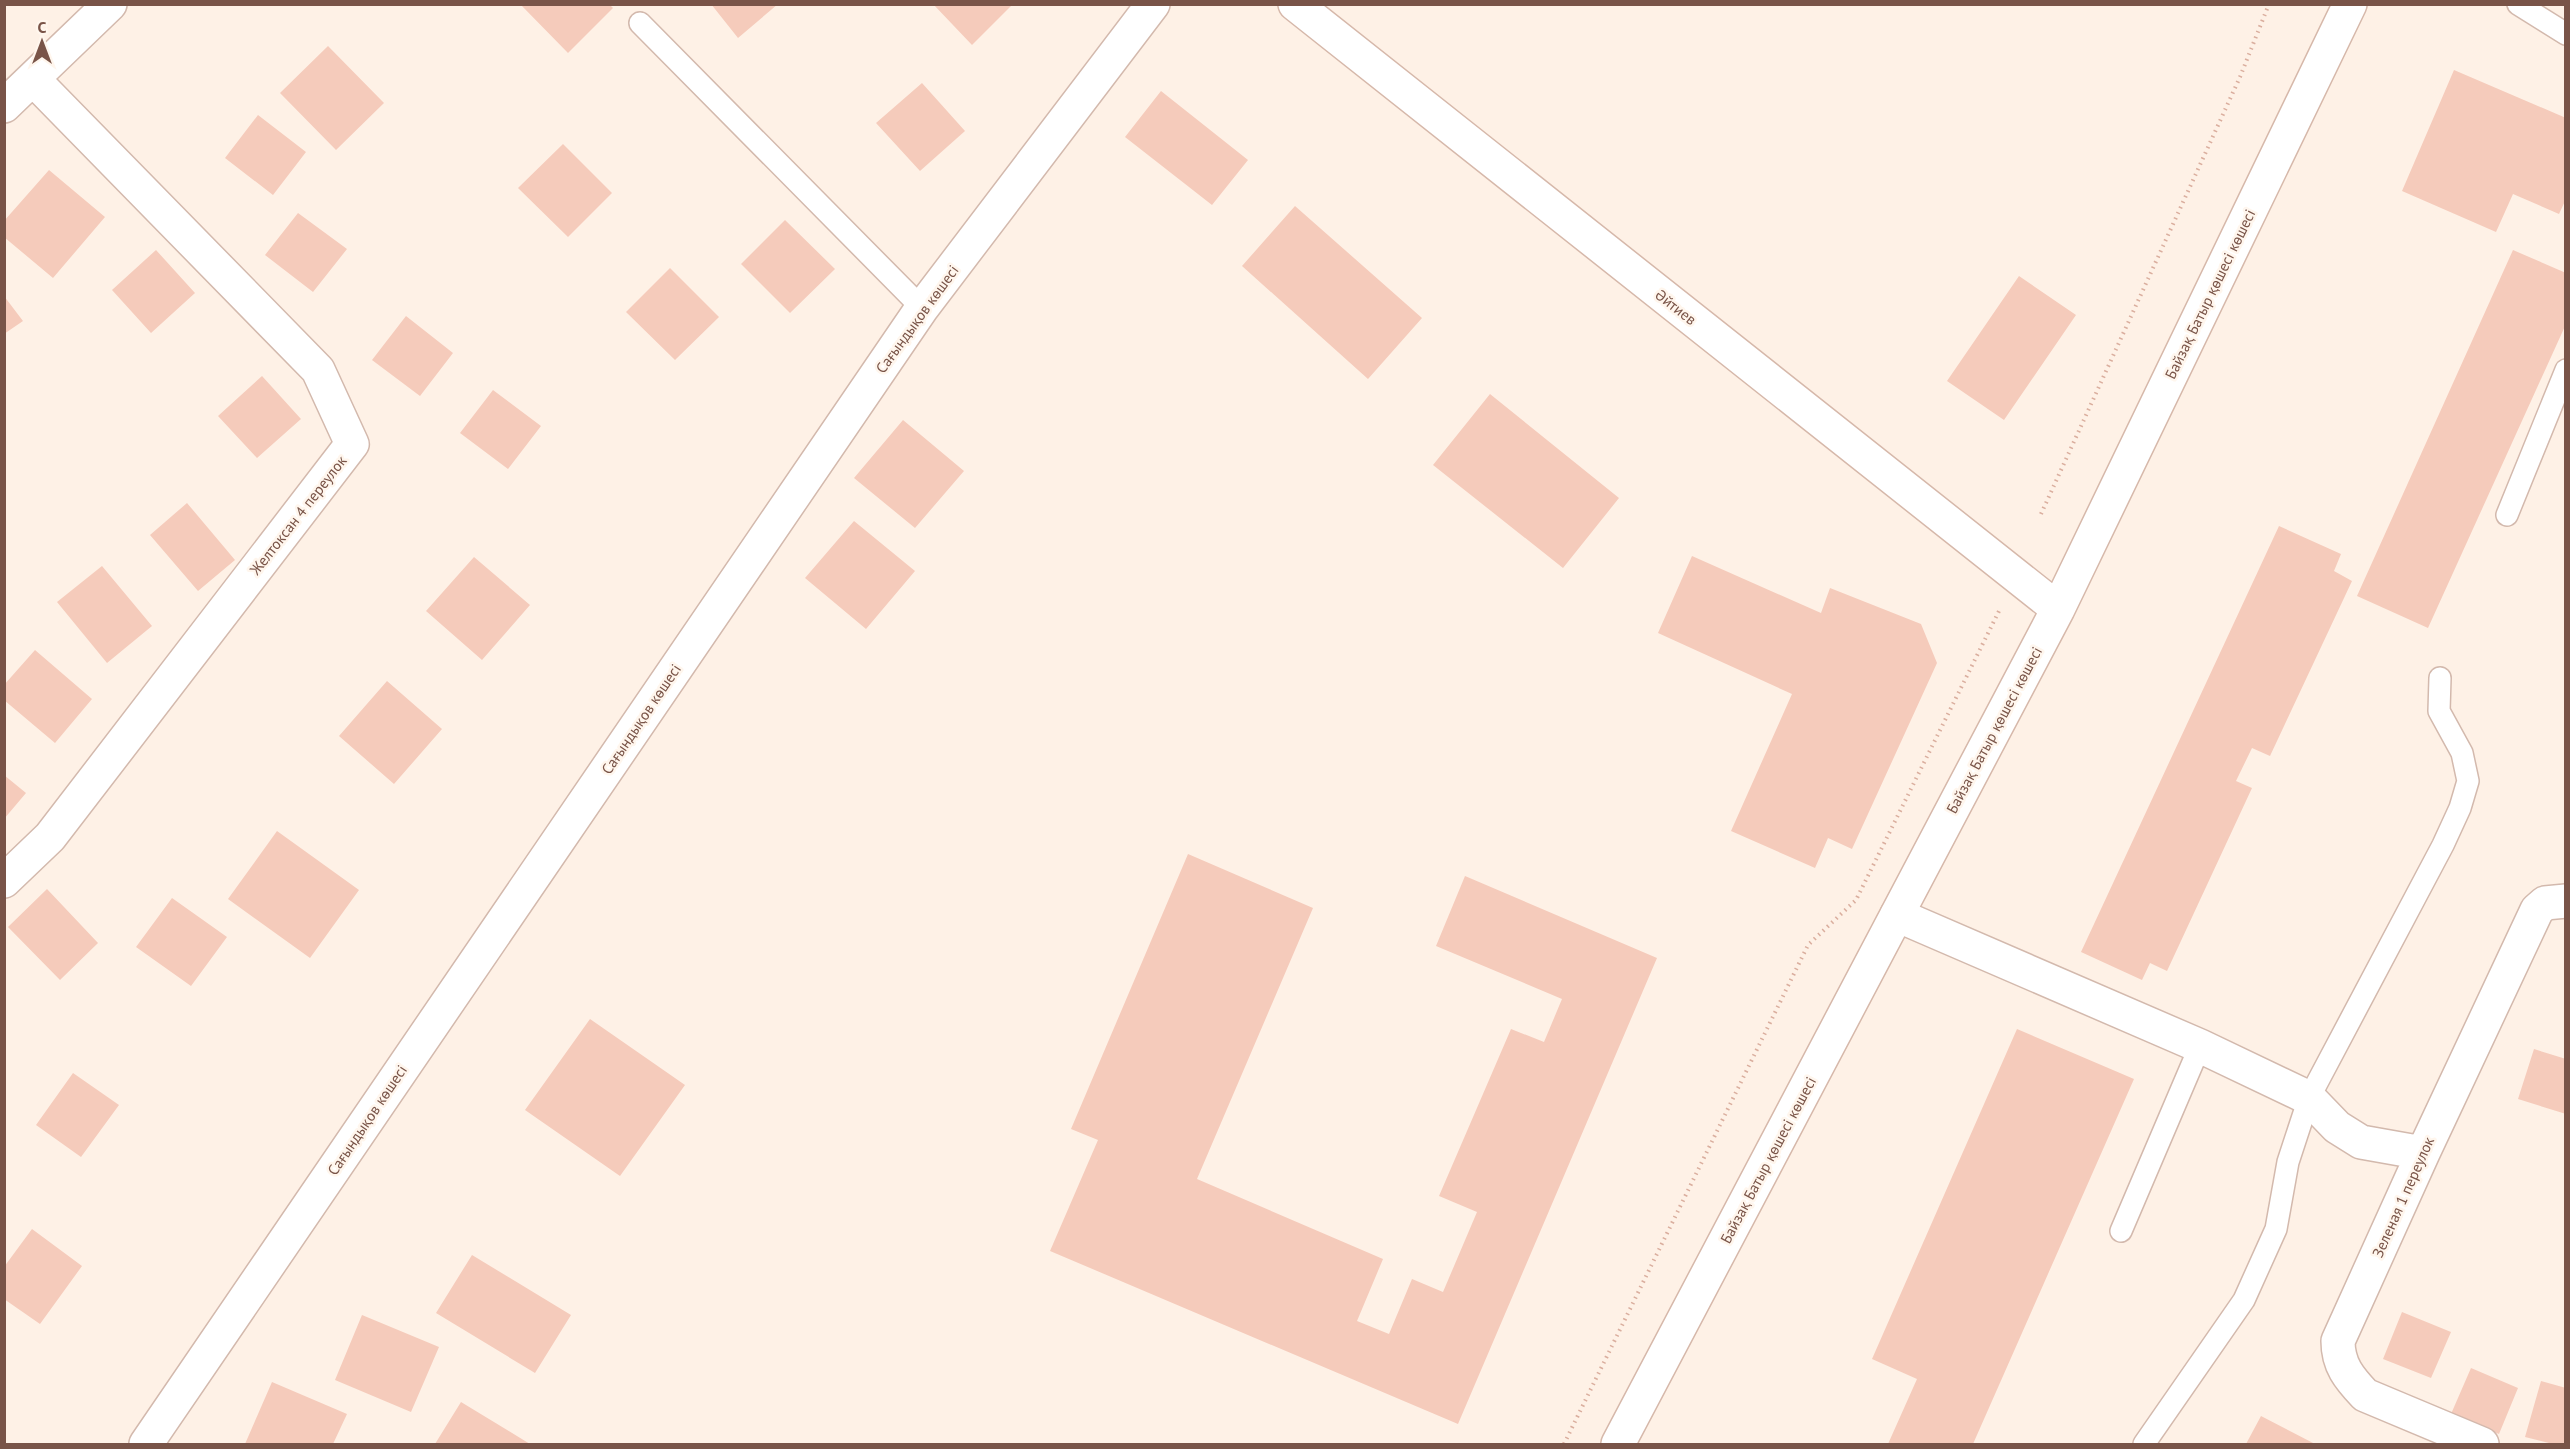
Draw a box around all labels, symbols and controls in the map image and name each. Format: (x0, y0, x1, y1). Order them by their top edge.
north arrow (12, 12, 72, 72)
text: С (38, 17, 47, 37)
street label: Байзақ Батыр қөшесі көшесі (2161, 206, 2259, 382)
street label: Сағындықов көшесі (871, 261, 963, 377)
street label: Әйтиев (1652, 285, 1700, 329)
street label: Желтоксан 4 переулок (245, 451, 351, 579)
street label: Байзақ Батыр қөшесі көшесі (1942, 643, 2046, 817)
street label: Сағындықов көшесі (597, 660, 685, 778)
street label: Сағындықов көшесі (323, 1061, 411, 1179)
street label: Байзақ Батыр қөшесі көшесі (1716, 1073, 1820, 1247)
street label: Зеленая 1 переулок (2368, 1133, 2438, 1260)

